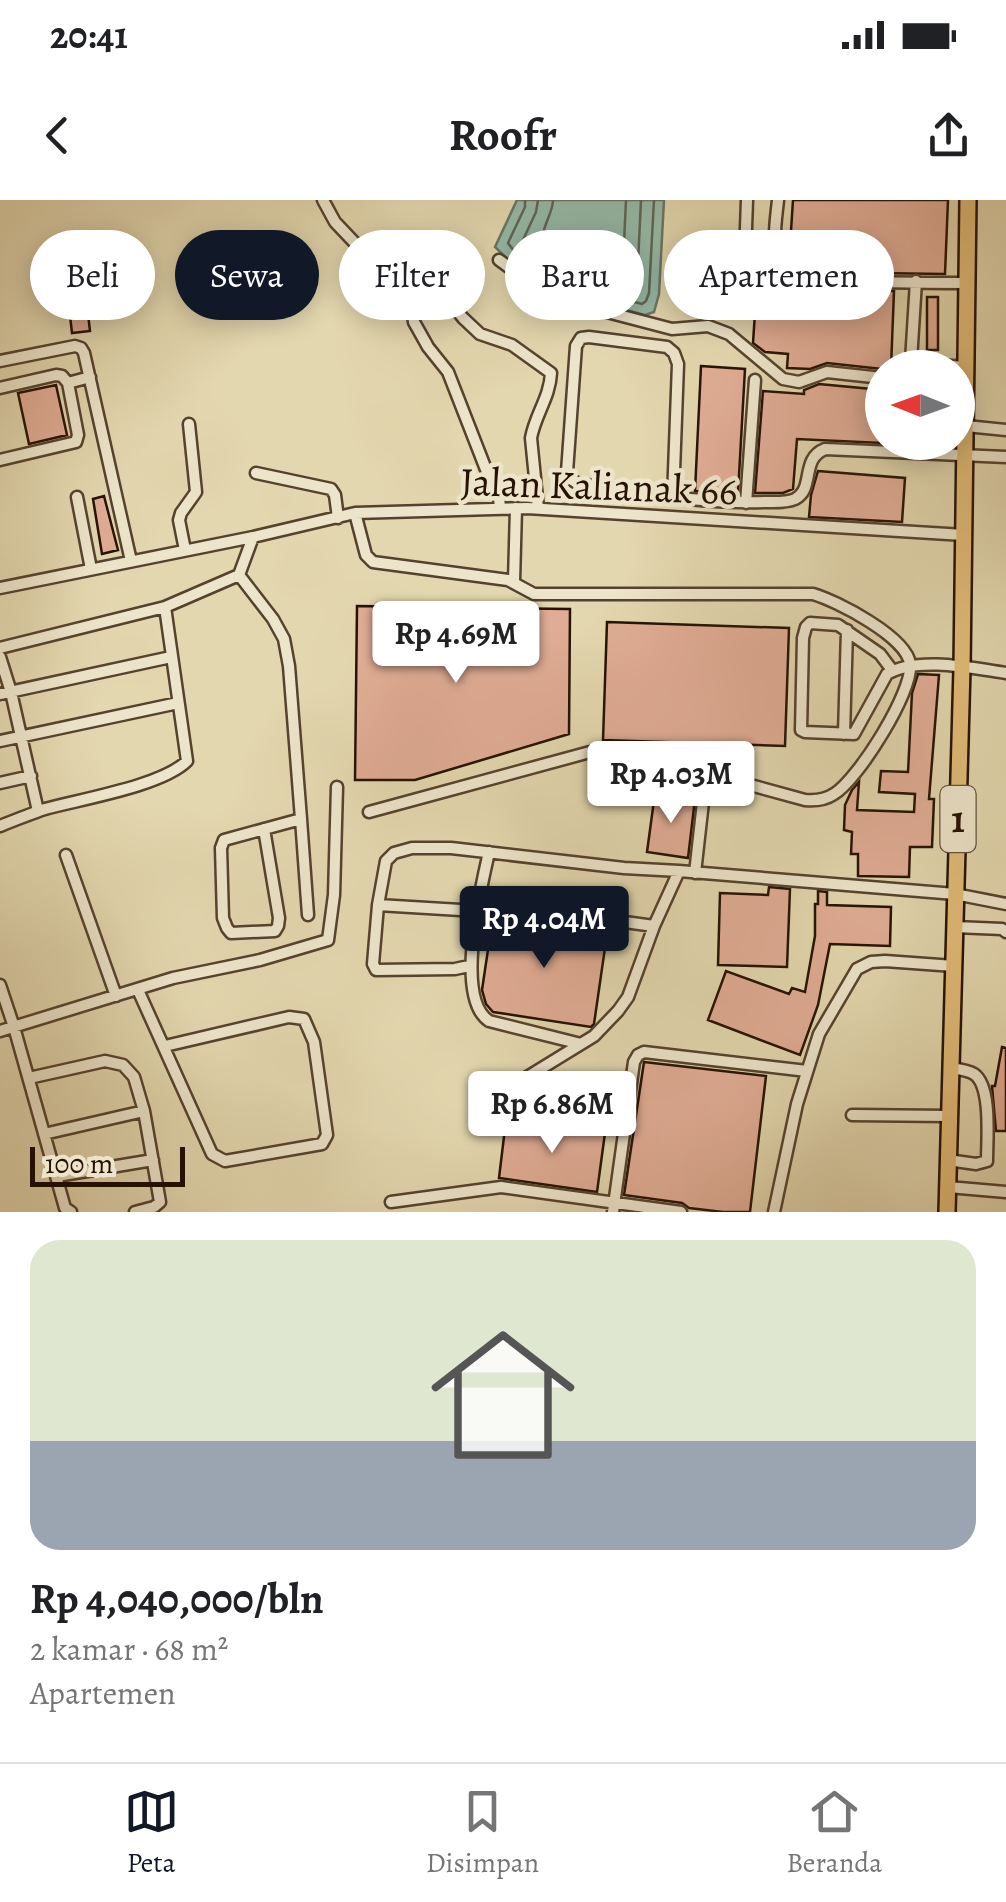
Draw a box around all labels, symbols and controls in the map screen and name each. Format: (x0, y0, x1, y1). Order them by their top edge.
text: 20:41 (50, 9, 128, 61)
text: Roofr (449, 104, 557, 166)
icon: back (30, 108, 85, 163)
icon: share (921, 108, 976, 163)
chip: Beli (30, 230, 155, 320)
chip: Sewa (175, 230, 319, 320)
chip: Filter (339, 230, 485, 320)
chip: Baru (505, 230, 644, 320)
chip: Apartemen (664, 230, 894, 320)
north arrow (865, 350, 975, 460)
map controls (865, 350, 975, 460)
street label: Jalan Kalianak 66 (460, 454, 738, 518)
pin: Rp 4.69M (353, 601, 559, 686)
text: Rp 4.69M (394, 611, 518, 655)
pin: Rp 4.03M (568, 741, 774, 826)
text: Rp 4.03M (609, 751, 733, 795)
road number: 1 (940, 786, 976, 852)
pin: Rp 4.04M (441, 886, 647, 971)
text: Rp 4.04M (482, 896, 606, 940)
pin: Rp 6.86M (449, 1071, 655, 1156)
text: Rp 6.86M (490, 1081, 614, 1125)
scale bar (30, 1142, 185, 1186)
text: 100 m (45, 1145, 113, 1183)
icon: home (413, 1305, 593, 1485)
text: Rp 4,040,000/bln (30, 1570, 324, 1627)
text: 2 kamar · 68 m² (30, 1627, 228, 1671)
text: Apartemen (30, 1671, 176, 1715)
tab: Peta (124, 1784, 179, 1882)
tab: Disimpan (426, 1784, 539, 1882)
tab: Beranda (786, 1784, 882, 1882)

